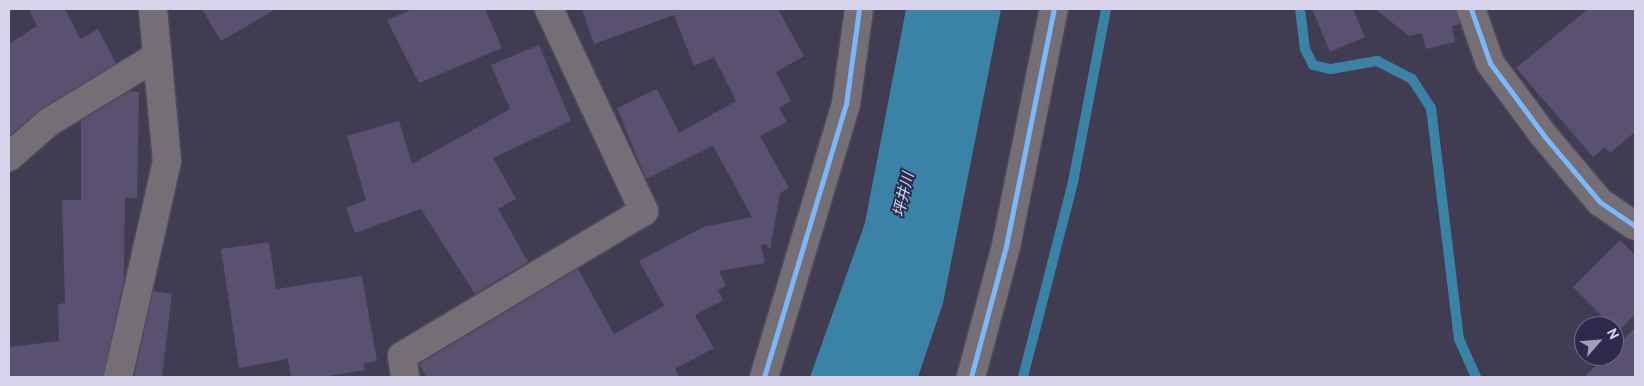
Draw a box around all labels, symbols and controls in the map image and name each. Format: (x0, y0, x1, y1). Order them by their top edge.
water label: 坪井川 (891, 171, 919, 219)
north arrow (1574, 316, 1624, 366)
text: N (1602, 326, 1622, 343)

